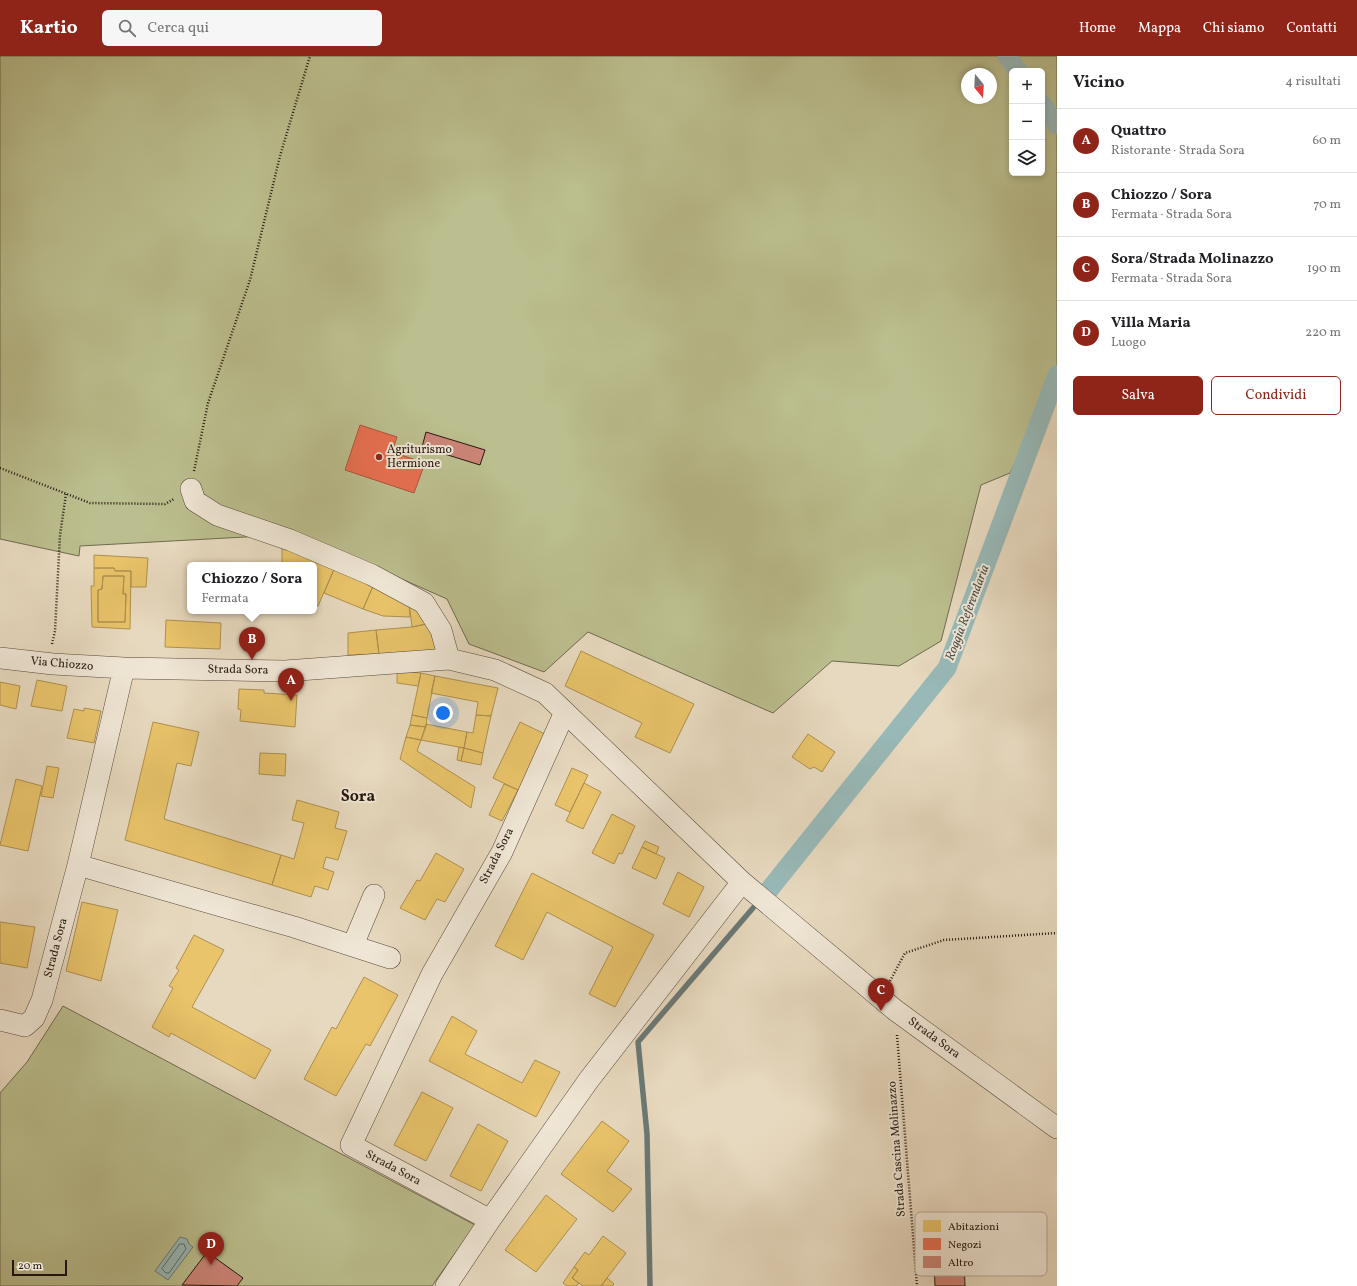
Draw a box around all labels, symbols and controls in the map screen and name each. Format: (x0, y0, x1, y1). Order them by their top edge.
search box (102, 10, 382, 46)
text: Kartio (20, 15, 78, 41)
icon: search (116, 17, 138, 39)
text: Cerca qui (148, 18, 209, 39)
text: Home (1079, 19, 1116, 38)
text: Mappa (1138, 19, 1181, 38)
text: Chi siamo (1203, 19, 1264, 38)
text: Contatti (1286, 19, 1337, 38)
north arrow (961, 68, 997, 104)
map controls (1009, 68, 1045, 176)
button: + (1009, 68, 1045, 104)
text: Vicino (1073, 71, 1124, 94)
text: 4 risultati (1285, 73, 1341, 91)
button: − (1009, 104, 1045, 140)
text: Quattro (1111, 121, 1166, 142)
text: A (1081, 132, 1091, 150)
text: 60 m (1313, 132, 1341, 150)
button: layers (1009, 140, 1045, 176)
text: Ristorante · Strada Sora (1111, 142, 1245, 160)
text: Chiozzo / Sora (1111, 185, 1212, 206)
text: B (1082, 196, 1090, 214)
text: 70 m (1313, 196, 1341, 214)
text: Fermata · Strada Sora (1111, 206, 1232, 224)
text: Sora/Strada Molinazzo (1111, 249, 1274, 270)
text: C (1082, 260, 1090, 278)
text: 190 m (1307, 260, 1341, 278)
text: Fermata · Strada Sora (1111, 270, 1232, 288)
text: Villa Maria (1111, 313, 1191, 334)
text: D (1081, 324, 1091, 342)
text: 220 m (1305, 324, 1341, 342)
text: Luogo (1111, 334, 1146, 352)
button: Salva (1073, 376, 1203, 415)
button: Condividi (1211, 376, 1341, 415)
place label: Agriturismo Hermione (387, 442, 452, 472)
marker: Agriturismo Hermione (374, 452, 384, 462)
popup (187, 562, 317, 614)
water label: Roggia Referendaria (941, 563, 995, 663)
text: Chiozzo / Sora (202, 569, 302, 590)
text: Fermata (202, 590, 249, 608)
pin: B (239, 627, 265, 660)
street label: Via Chiozzo (30, 653, 94, 675)
street label: Strada Sora (207, 661, 269, 679)
pin: A (278, 668, 304, 701)
your location (433, 703, 453, 723)
district label: Sora (341, 786, 375, 808)
street label: Strada Sora (476, 825, 518, 887)
street label: Strada Sora (40, 916, 72, 980)
pin: C (868, 978, 894, 1011)
street label: Strada Sora (905, 1014, 963, 1062)
street label: Strada Cascina Molinazzo (884, 1080, 910, 1218)
street label: Strada Sora (362, 1147, 424, 1189)
legend (915, 1212, 1047, 1276)
text: Abitazioni (948, 1220, 999, 1235)
pin: D (198, 1232, 224, 1265)
text: Negozi (948, 1238, 982, 1253)
text: Altro (948, 1256, 974, 1271)
scale bar (12, 1258, 67, 1277)
text: 20 m (18, 1259, 42, 1274)

